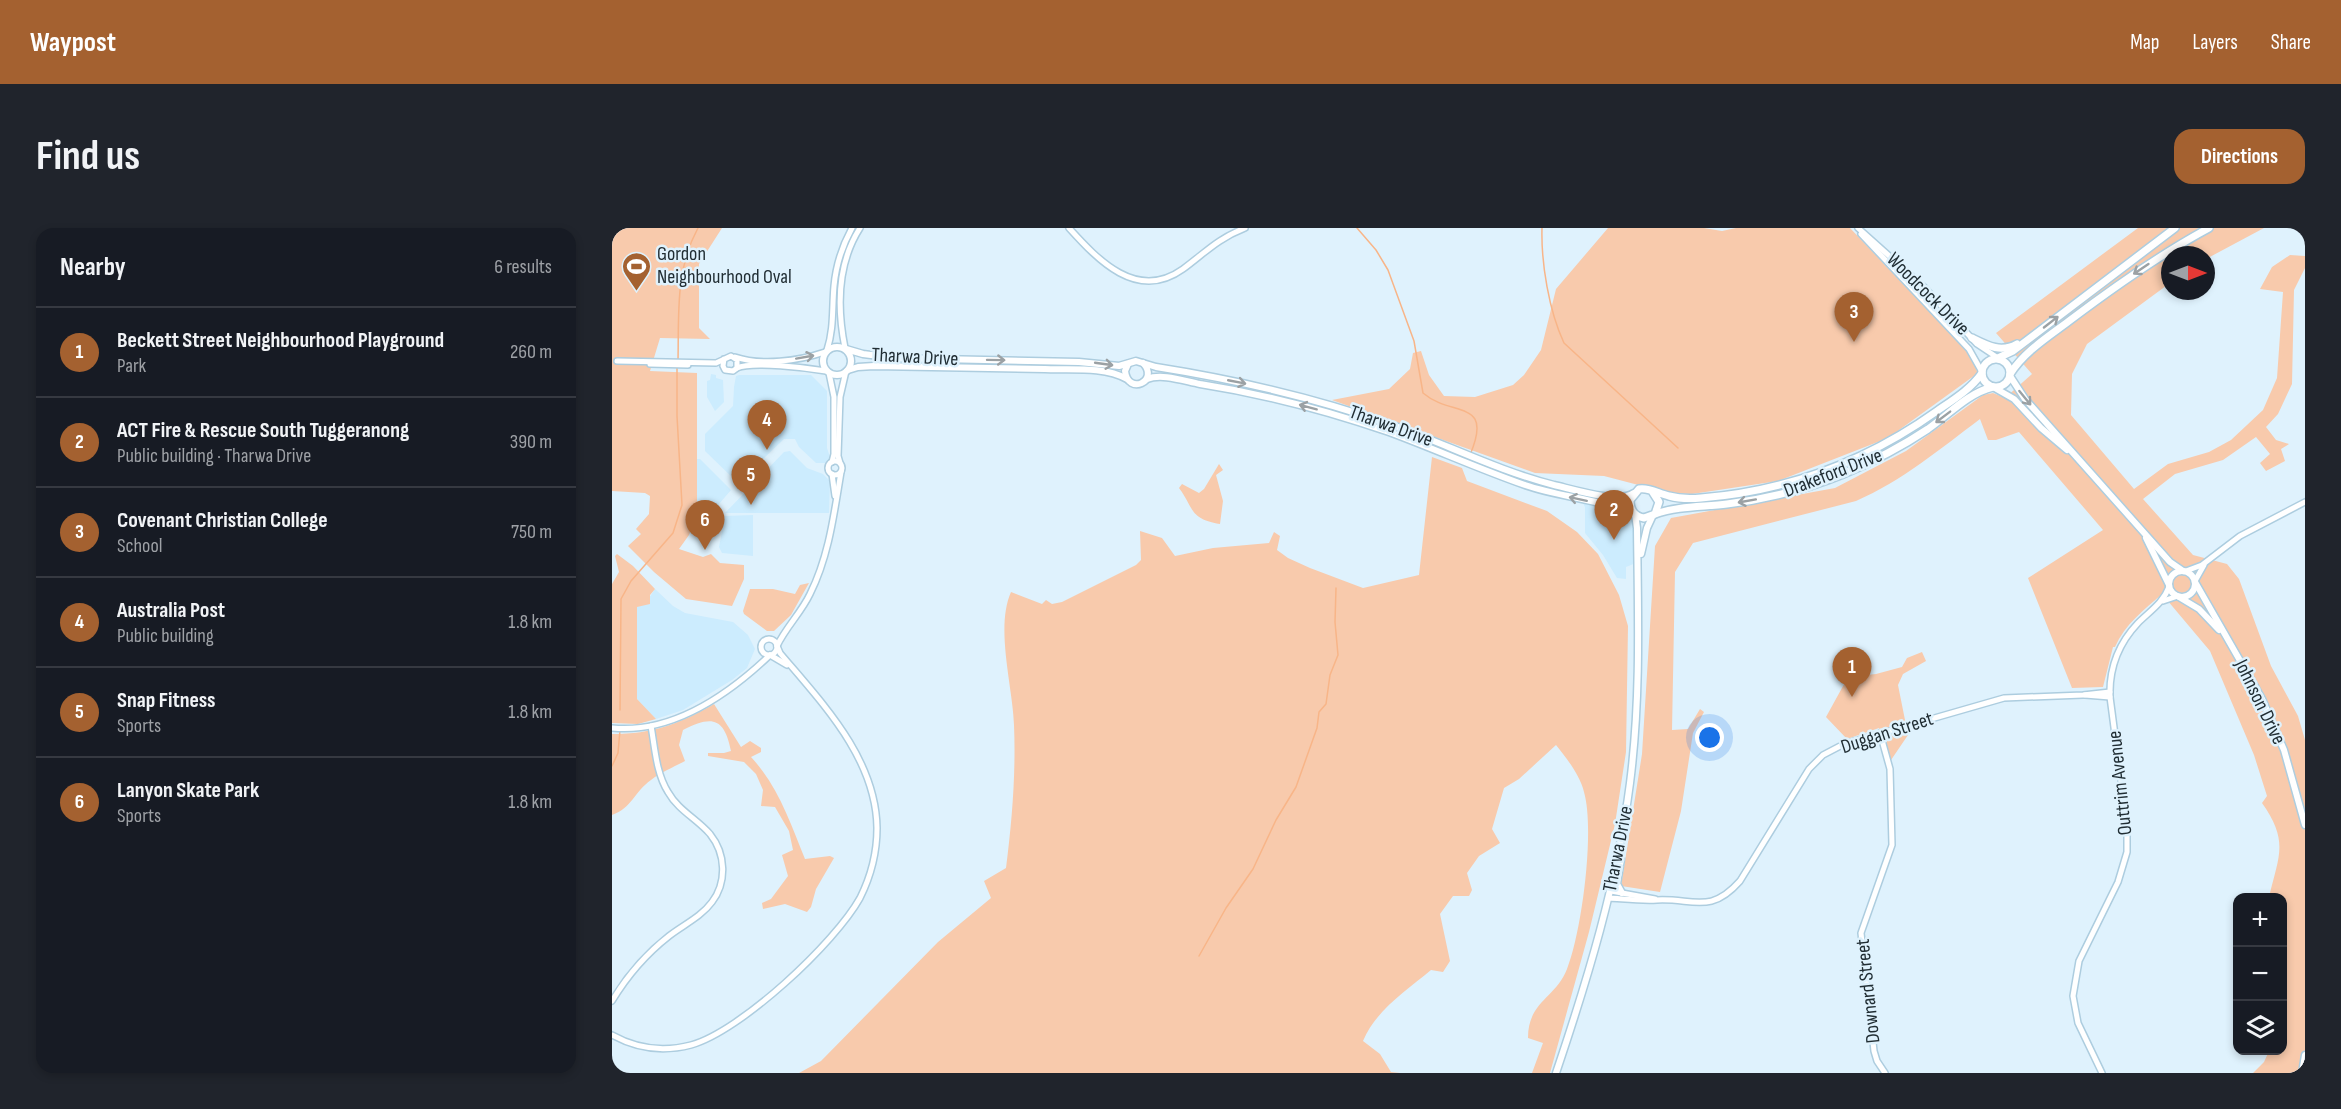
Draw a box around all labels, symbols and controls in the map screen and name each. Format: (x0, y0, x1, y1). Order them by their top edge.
text: Waypost (30, 26, 116, 59)
text: Map (2130, 30, 2159, 55)
text: Layers (2192, 30, 2238, 55)
text: Share (2271, 30, 2311, 55)
button: Directions (2174, 129, 2305, 184)
text: Find us (36, 131, 140, 182)
place label: Gordon Neighbourhood Oval (657, 242, 792, 289)
north arrow (2161, 246, 2215, 300)
street label: Woodcock Drive (1881, 247, 1975, 341)
sports icon: Gordon Neighbourhood Oval (620, 250, 652, 292)
text: Nearby (60, 252, 126, 283)
text: 6 results (494, 255, 552, 279)
one-way arrow (2133, 263, 2149, 275)
pin: 3 (1834, 292, 1874, 342)
one-way arrow (2043, 316, 2059, 329)
text: Beckett Street Neighbourhood Playground (117, 327, 444, 354)
text: 1 (76, 340, 83, 364)
text: 260 m (510, 340, 552, 364)
street label: Tharwa Drive (871, 343, 959, 371)
one-way arrow (795, 351, 814, 362)
text: Park (117, 354, 146, 378)
one-way arrow (985, 354, 1005, 365)
one-way arrow (1094, 359, 1113, 370)
one-way arrow (1227, 377, 1246, 388)
one-way arrow (2018, 390, 2032, 405)
pin: 4 (748, 400, 786, 450)
street label: Tharwa Drive (1346, 400, 1436, 452)
one-way arrow (1299, 401, 1318, 412)
one-way arrow (1936, 411, 1952, 423)
text: ACT Fire & Rescue South Tuggeranong (117, 417, 409, 444)
text: 2 (75, 430, 84, 454)
text: 390 m (510, 430, 552, 454)
street label: Drakeford Drive (1780, 443, 1886, 503)
text: Public building · Tharwa Drive (117, 444, 311, 468)
pin: 5 (732, 456, 770, 505)
pin: 2 (1594, 490, 1634, 540)
one-way arrow (1568, 493, 1588, 504)
one-way arrow (1737, 496, 1757, 507)
pin: 6 (686, 500, 724, 550)
text: Covenant Christian College (117, 507, 328, 534)
text: 3 (75, 520, 84, 544)
text: 750 m (511, 520, 552, 544)
text: School (117, 534, 162, 558)
text: Australia Post (117, 597, 225, 624)
text: 4 (75, 610, 84, 634)
text: 1.8 km (508, 610, 552, 634)
text: Public building (117, 624, 214, 648)
pin: 1 (1832, 648, 1872, 697)
street label: Johnson Drive (2229, 655, 2291, 748)
text: Snap Fitness (117, 687, 216, 714)
text: 5 (75, 700, 84, 724)
text: 1.8 km (508, 700, 552, 724)
street label: Duggan Street (1838, 707, 1936, 759)
text: Sports (117, 714, 161, 738)
your location (1695, 723, 1724, 752)
street label: Outtrim Avenue (2103, 730, 2137, 836)
text: Lanyon Skate Park (117, 777, 259, 804)
text: 6 (75, 790, 84, 814)
text: 1.8 km (508, 790, 552, 814)
text: Sports (117, 804, 161, 828)
street label: Tharwa Drive (1598, 804, 1638, 894)
map controls (2233, 893, 2287, 1055)
button: + (2233, 893, 2287, 947)
street label: Downard Street (1851, 938, 1885, 1044)
button: − (2233, 947, 2287, 1001)
button: layers (2233, 1001, 2287, 1055)

